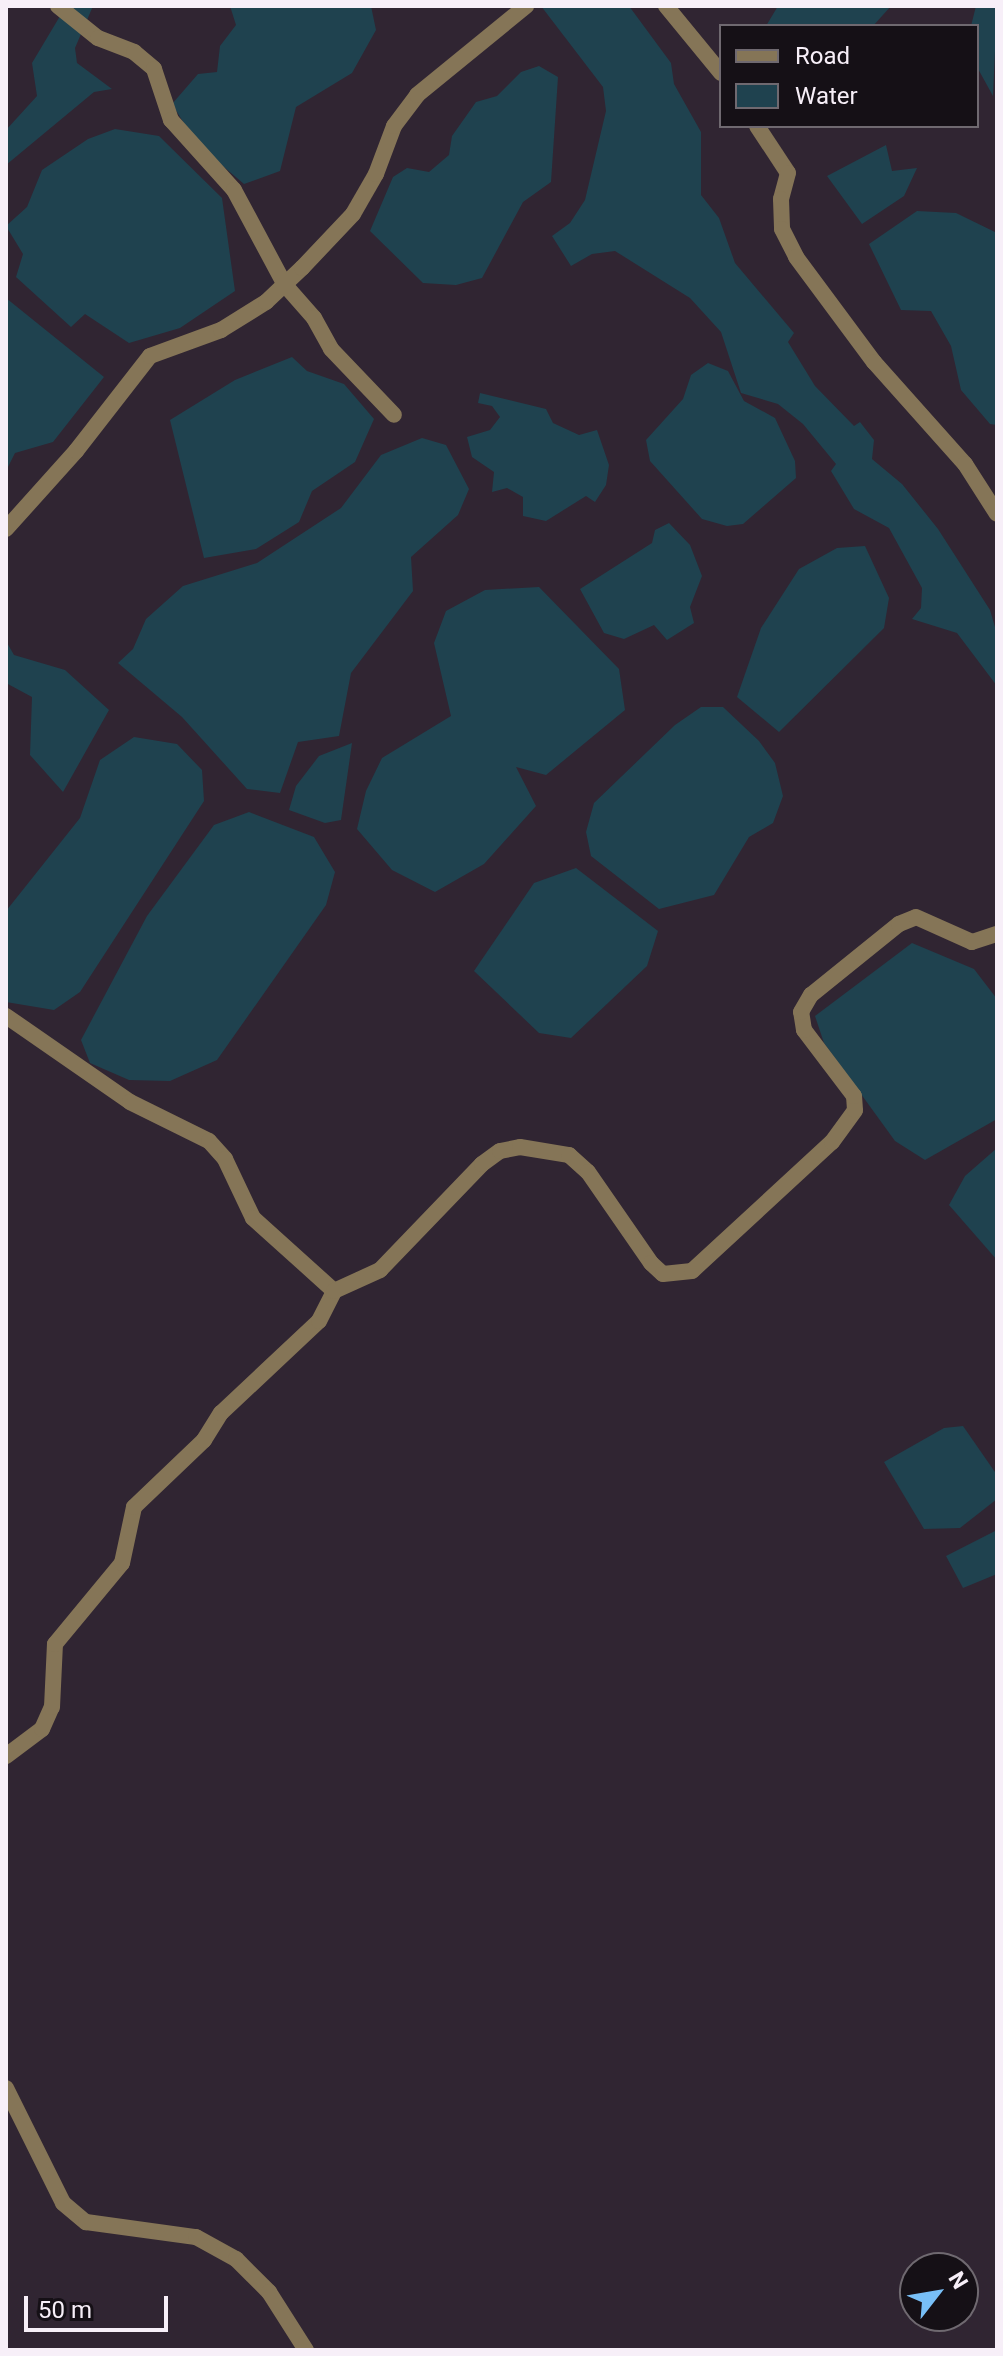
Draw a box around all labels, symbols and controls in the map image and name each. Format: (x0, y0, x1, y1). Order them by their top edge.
legend (719, 24, 979, 128)
text: Road (795, 42, 850, 70)
text: Water (795, 82, 858, 110)
north arrow (899, 2252, 979, 2332)
text: N (944, 2267, 973, 2294)
scale bar (28, 2280, 172, 2330)
text: 50 m (38, 2296, 92, 2324)

